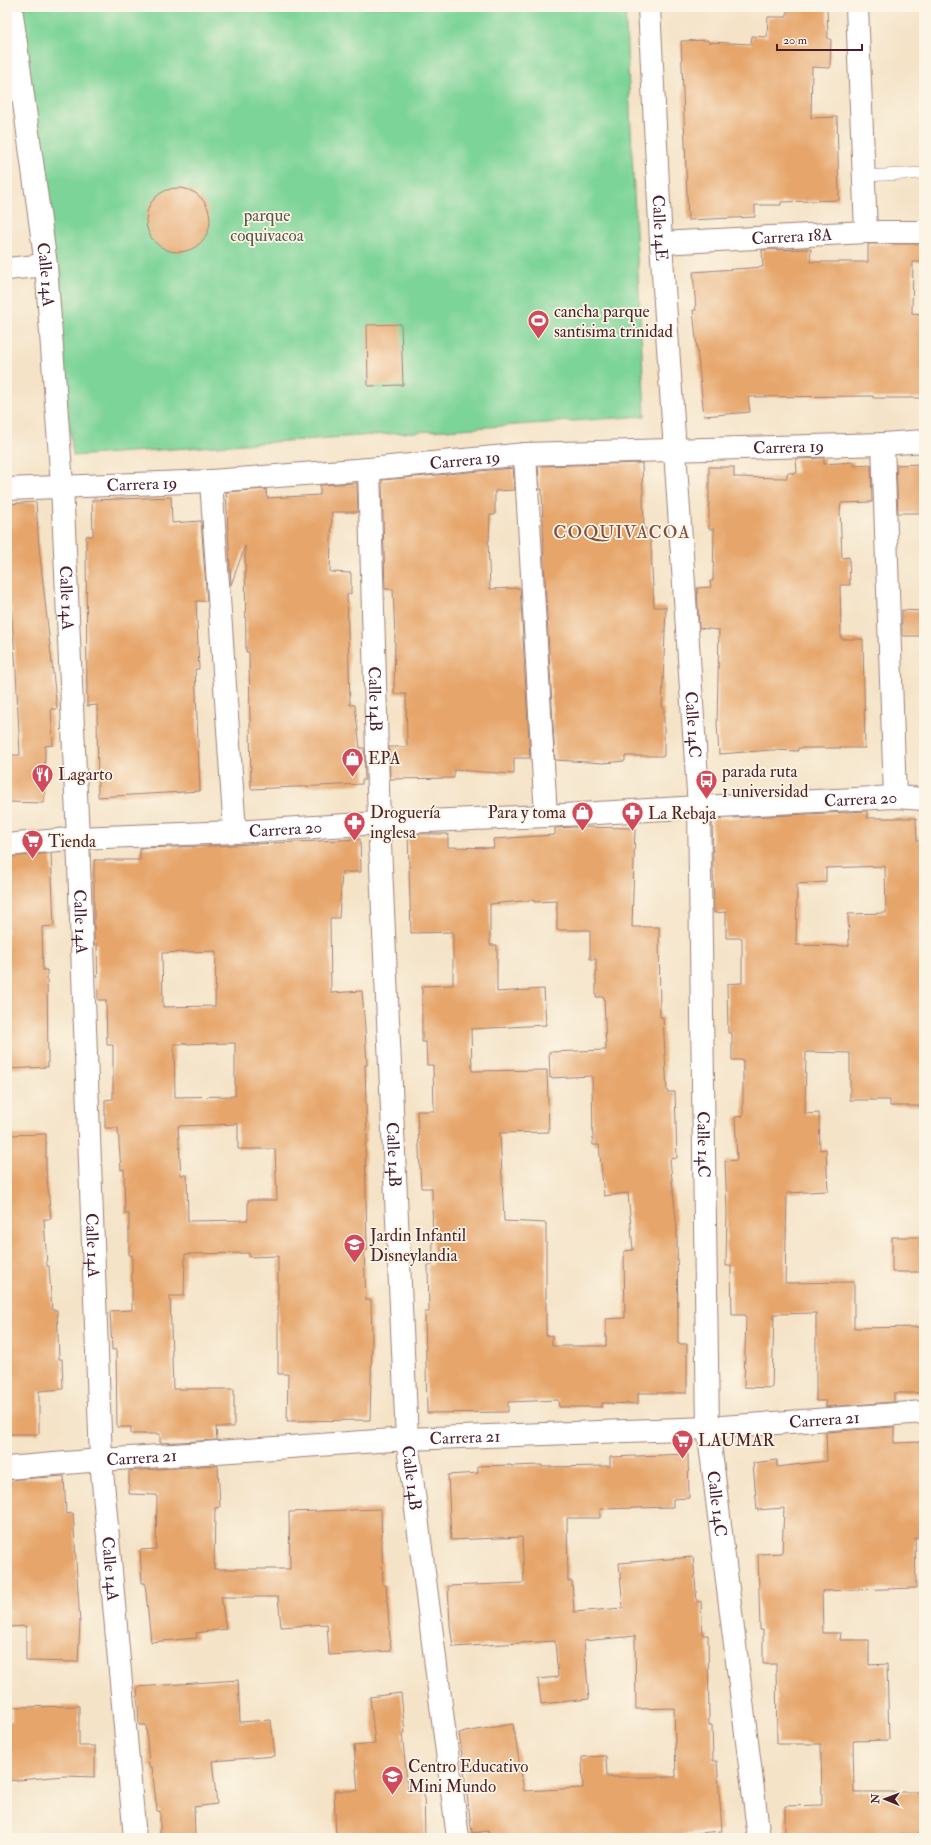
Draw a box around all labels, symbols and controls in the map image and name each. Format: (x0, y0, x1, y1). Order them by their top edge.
scale bar (777, 26, 862, 52)
text: 20 m (783, 33, 808, 48)
street label: Calle 14E (648, 194, 673, 261)
park label: parque coquivacoa (230, 205, 305, 246)
street label: Carrera 18A (751, 223, 833, 249)
street label: Calle 14A (33, 241, 60, 308)
place label: cancha parque santisima trinidad (554, 301, 674, 342)
sports icon: cancha parque santisima trinidad (526, 308, 552, 341)
street label: Carrera 19 (753, 435, 824, 458)
street label: Carrera 19 (429, 446, 501, 474)
street label: Carrera 19 (106, 472, 178, 496)
district label: COQUIVACOA (553, 521, 691, 544)
street label: Calle 14A (55, 565, 79, 631)
street label: Calle 14B (364, 666, 387, 732)
street label: Calle 14C (681, 691, 706, 758)
shop icon: EPA (339, 745, 365, 778)
place label: EPA (368, 748, 401, 769)
restaurant icon: Lagarto (29, 761, 55, 794)
place label: parada ruta 1 universidad (721, 761, 809, 802)
place label: Lagarto (58, 764, 113, 785)
bus stop icon: parada ruta 1 universidad (694, 768, 720, 801)
street label: Carrera 20 (823, 786, 898, 811)
shop icon: Para y toma (569, 799, 595, 832)
pharmacy icon: La Rebaja (619, 800, 645, 833)
place label: Droguería inglesa (370, 802, 442, 843)
place label: Para y toma (488, 802, 567, 824)
place label: La Rebaja (648, 803, 717, 824)
pharmacy icon: Droguería inglesa (341, 809, 367, 842)
street label: Carrera 20 (248, 816, 323, 842)
supermarket icon: Tienda (20, 828, 46, 861)
place label: Tienda (48, 831, 97, 852)
street label: Calle 14A (69, 889, 93, 955)
street label: Calle 14C (693, 1111, 715, 1178)
street label: Calle 14B (382, 1122, 406, 1188)
street label: Calle 14A (81, 1213, 105, 1278)
place label: Jardin Infantil Disneylandia (369, 1225, 467, 1267)
school or university icon: Jardin Infantil Disneylandia (342, 1232, 368, 1265)
street label: Carrera 21 (788, 1406, 860, 1432)
street label: Carrera 21 (429, 1425, 501, 1449)
supermarket icon: LAUMAR (669, 1427, 695, 1460)
place label: LAUMAR (698, 1430, 775, 1451)
street label: Carrera 21 (106, 1444, 178, 1470)
street label: Calle 14B (397, 1444, 427, 1512)
street label: Calle 14C (703, 1470, 732, 1538)
street label: Calle 14A (97, 1536, 124, 1602)
place label: Centro Educativo Mini Mundo (408, 1756, 528, 1797)
school or university icon: Centro Educativo Mini Mundo (379, 1763, 405, 1796)
north arrow (865, 1779, 905, 1819)
text: N (869, 1793, 882, 1805)

